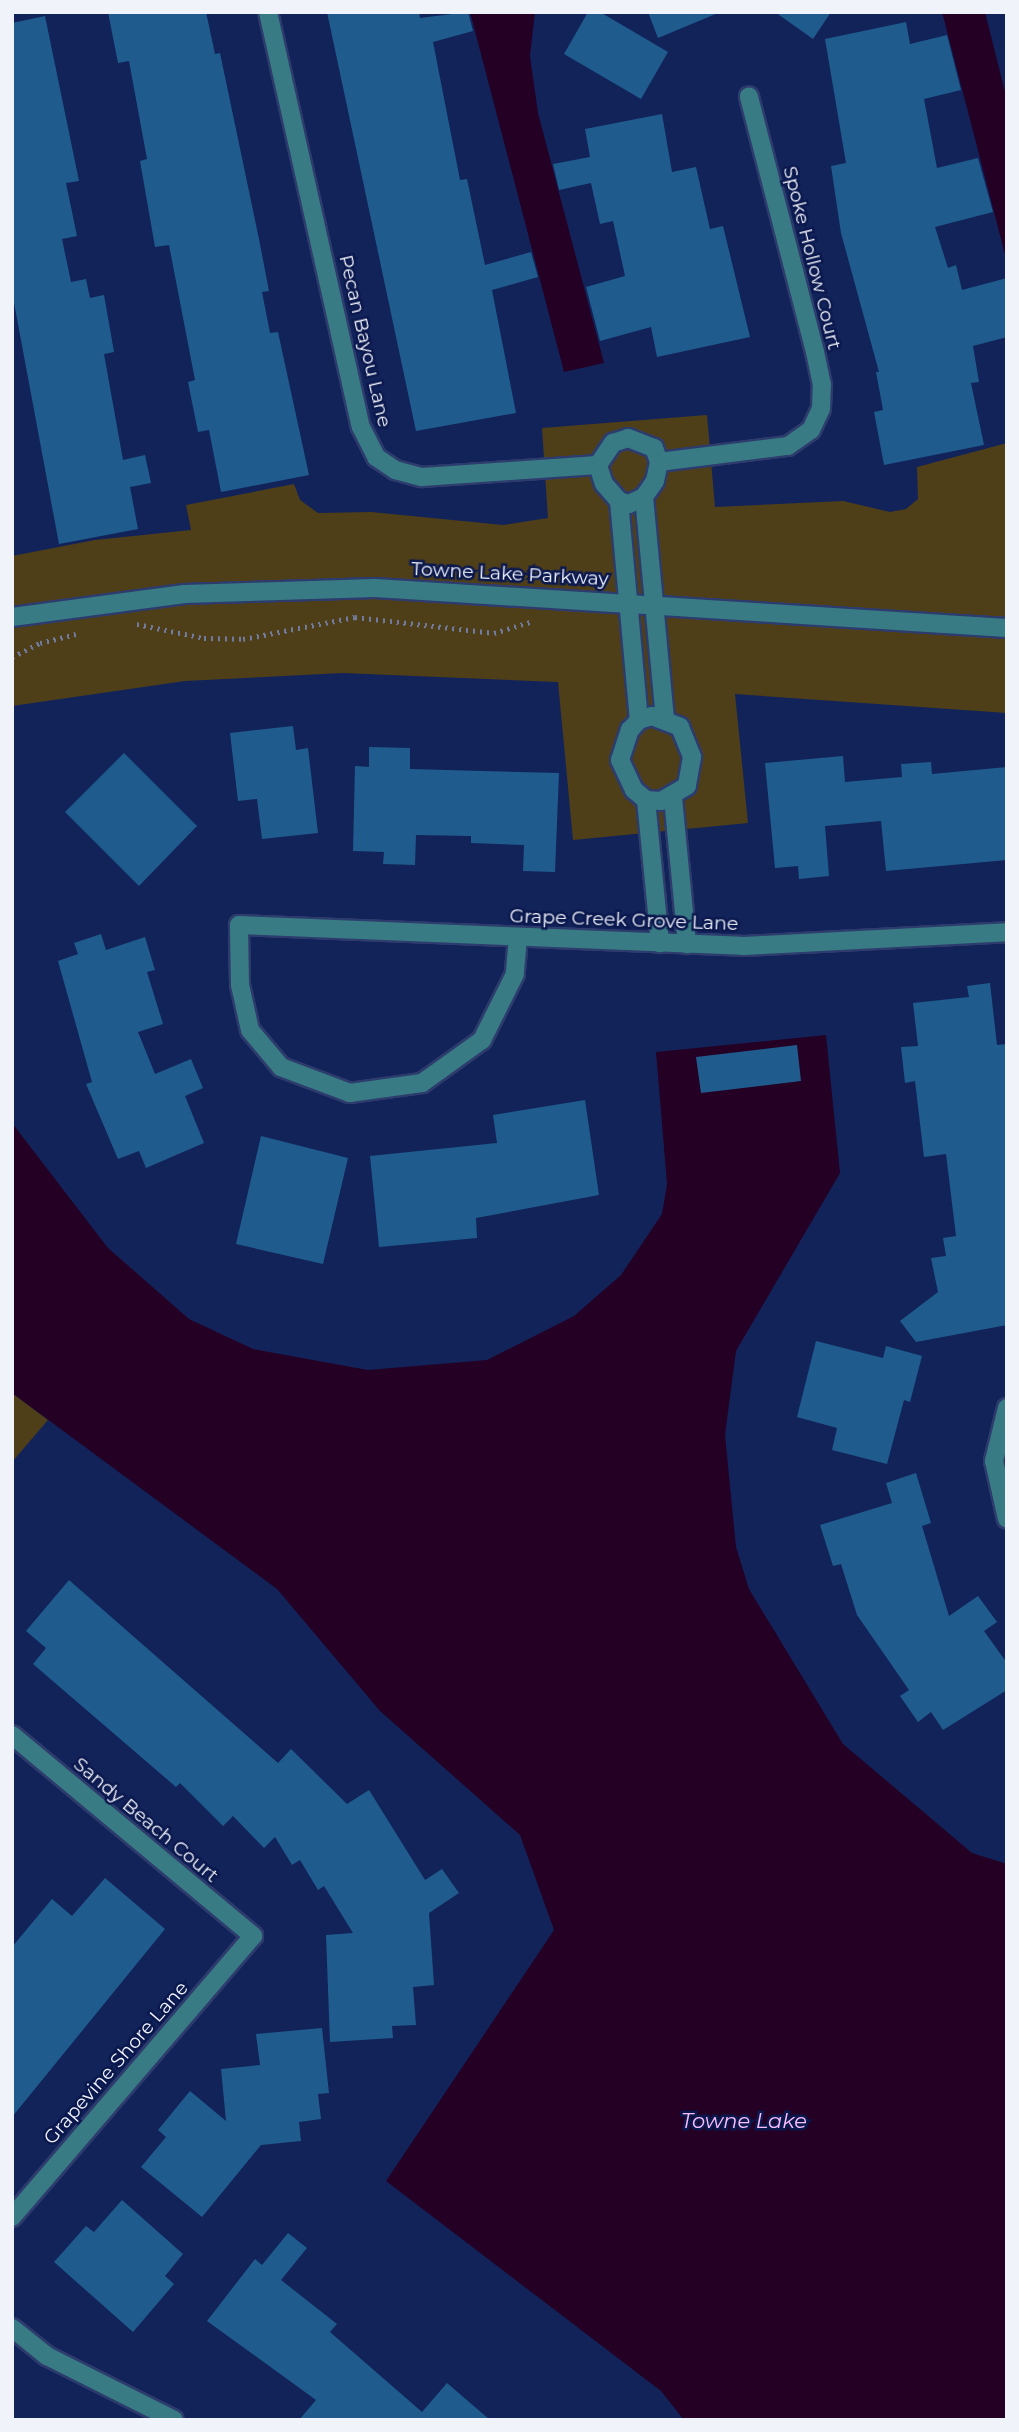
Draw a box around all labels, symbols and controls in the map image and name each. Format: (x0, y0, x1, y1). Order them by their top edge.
street label: Spoke Hollow Court (778, 164, 846, 352)
street label: Pecan Bayou Lane (334, 253, 396, 429)
street label: Towne Lake Parkway (411, 557, 609, 591)
street label: Grape Creek Grove Lane (509, 905, 739, 935)
street label: Sandy Beach Court (69, 1753, 223, 1887)
street label: Grapevine Shore Lane (39, 1977, 193, 2149)
water label: Towne Lake (681, 2108, 807, 2134)

